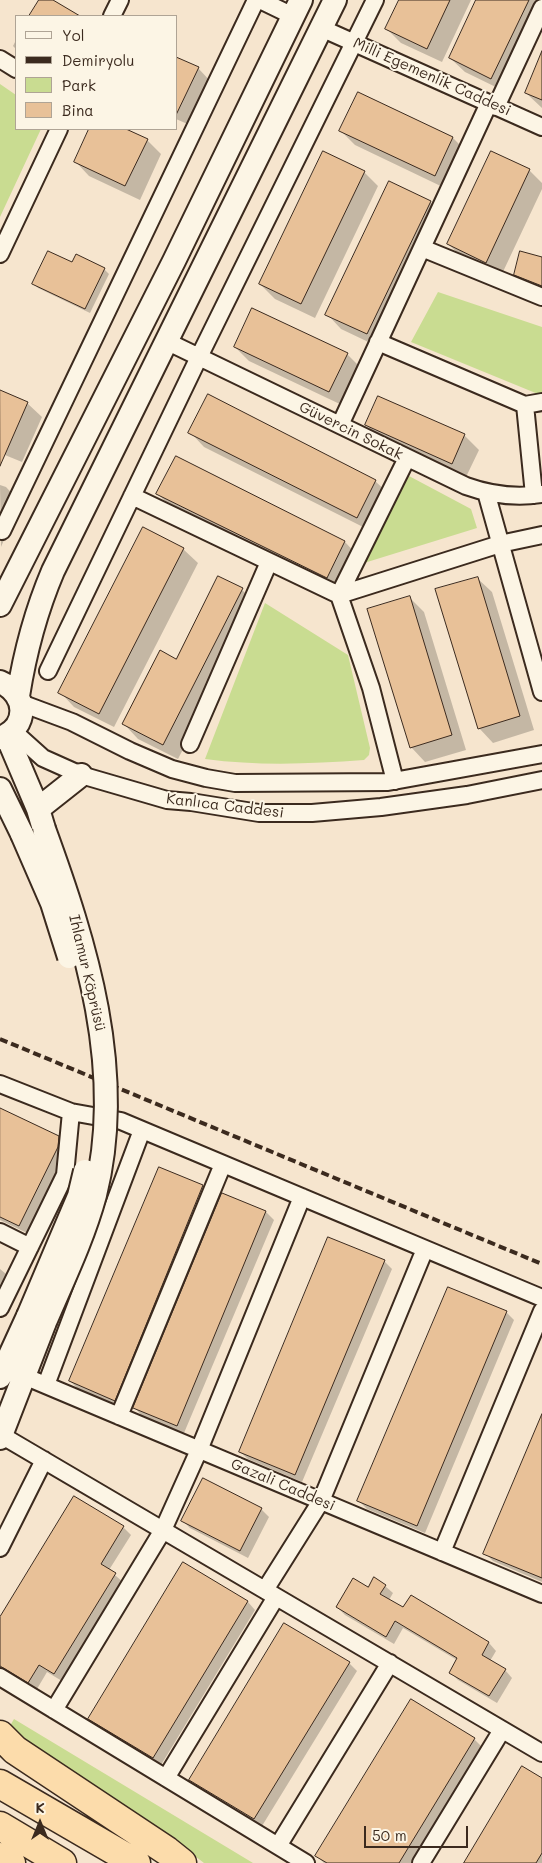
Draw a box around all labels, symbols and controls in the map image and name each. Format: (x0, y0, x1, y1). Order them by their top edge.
legend (15, 15, 178, 130)
text: Yol (62, 25, 85, 45)
street label: Milli Egemenlik Caddesi (350, 34, 514, 120)
text: Demiryolu (62, 50, 134, 70)
text: Park (62, 75, 96, 95)
text: Bina (62, 100, 94, 120)
street label: Güvercin Sokak (296, 398, 406, 464)
street label: Kanlıca Caddesi (165, 790, 285, 822)
street label: Ihlamur Köprüsü (65, 913, 109, 1033)
street label: Gazali Caddesi (228, 1455, 338, 1515)
north arrow (15, 1798, 65, 1848)
text: K (35, 1798, 45, 1817)
scale bar (367, 1816, 471, 1848)
text: 50 m (372, 1825, 407, 1845)

